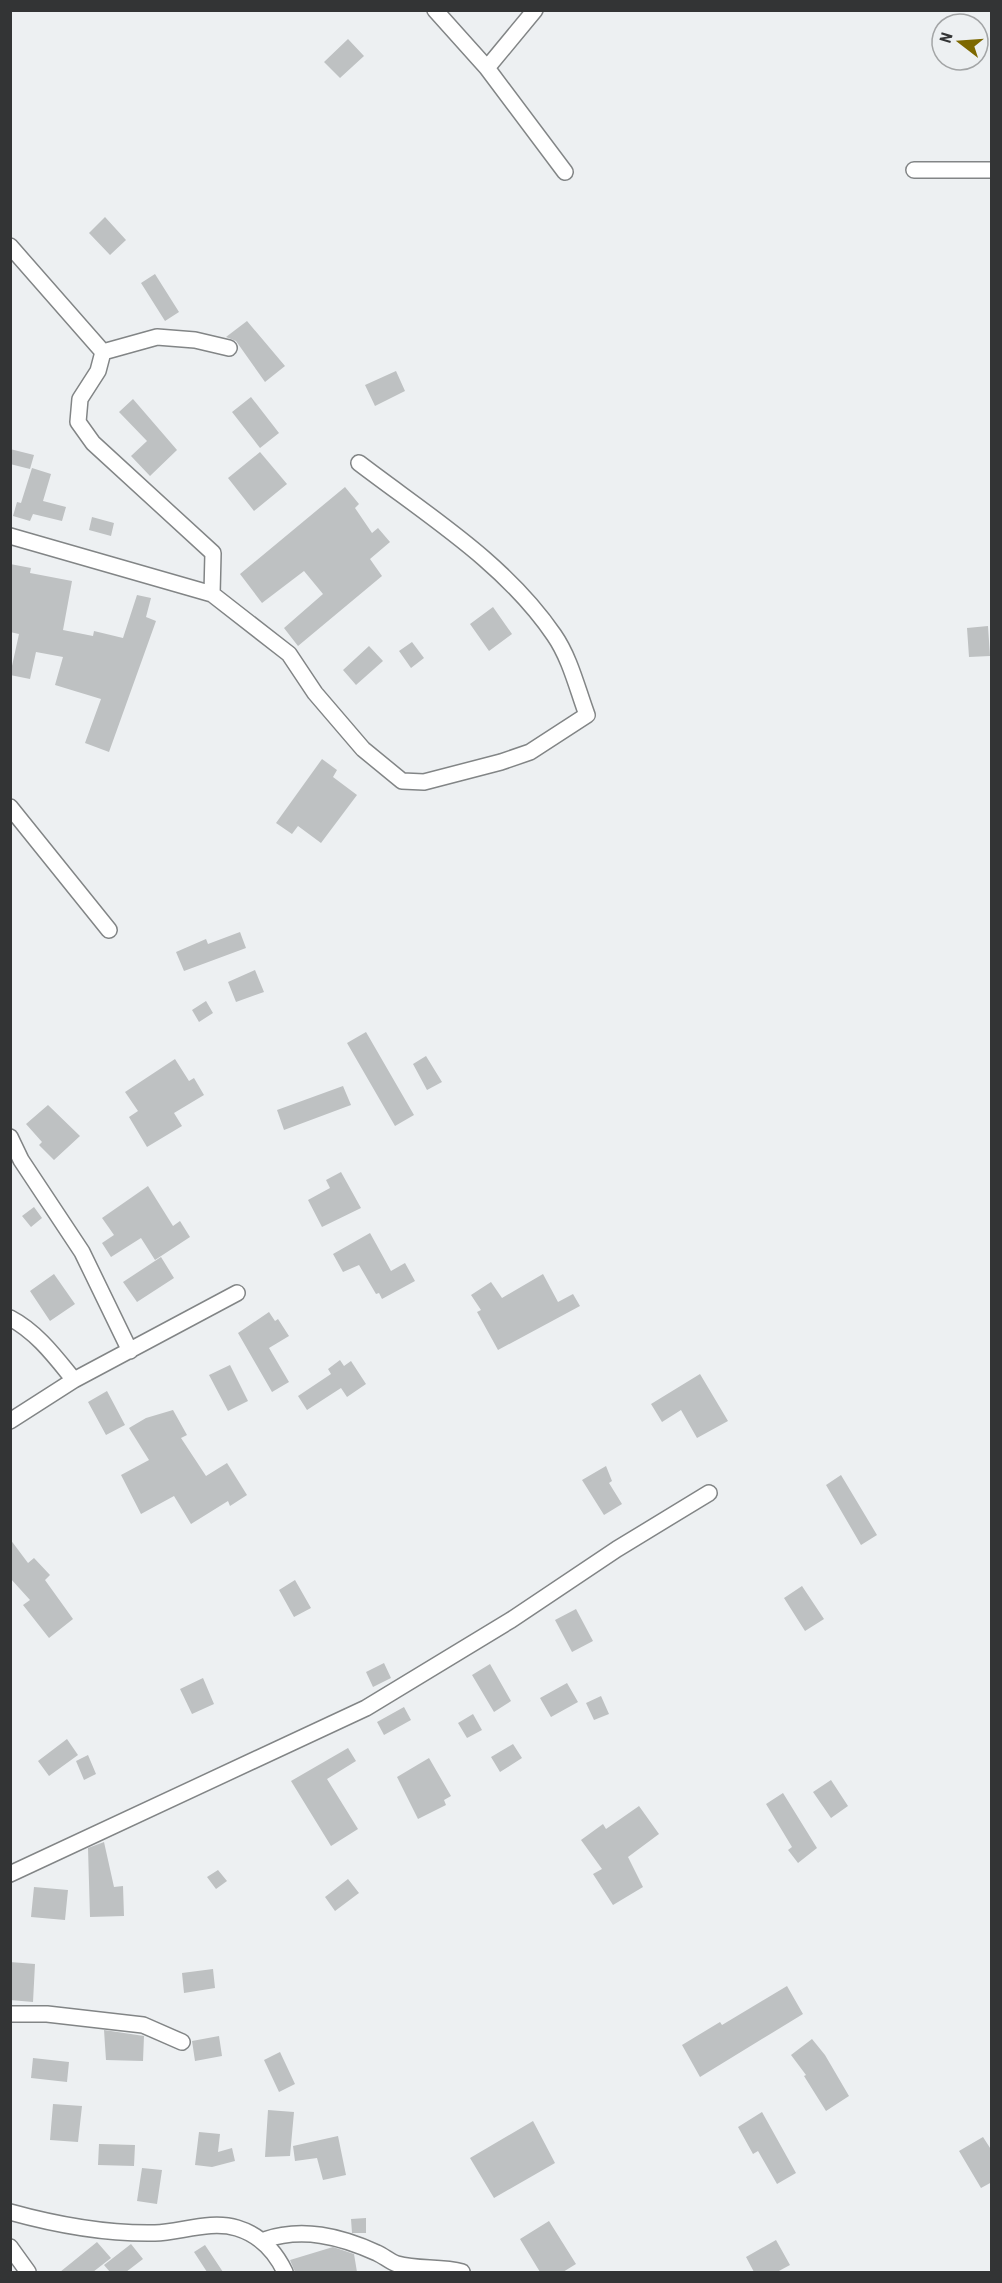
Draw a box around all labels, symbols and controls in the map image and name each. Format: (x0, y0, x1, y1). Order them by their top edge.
north arrow (930, 12, 990, 72)
text: N (936, 30, 957, 45)

